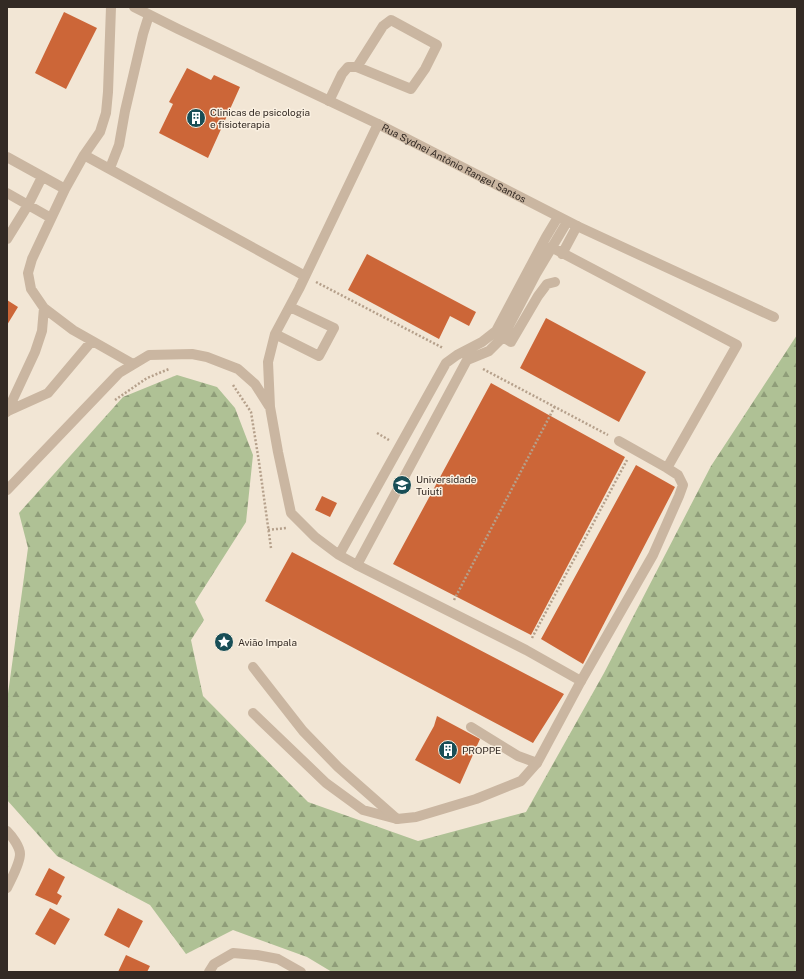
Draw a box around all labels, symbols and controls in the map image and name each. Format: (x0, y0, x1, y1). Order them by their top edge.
place label: Clinicas de psicologia e fisioterapia (210, 106, 310, 130)
building icon: Clinicas de psicologia e fisioterapia (185, 107, 207, 129)
street label: Rua Sydnei Antônio Rangel Santos (380, 121, 528, 205)
place label: Universidade Tuiuti (416, 473, 477, 497)
school or university icon: Universidade Tuiuti (391, 474, 413, 496)
place icon: Avião Impala (213, 631, 235, 653)
place label: Avião Impala (238, 636, 297, 648)
building icon: PROPPE (437, 739, 459, 761)
place label: PROPPE (462, 744, 501, 756)

